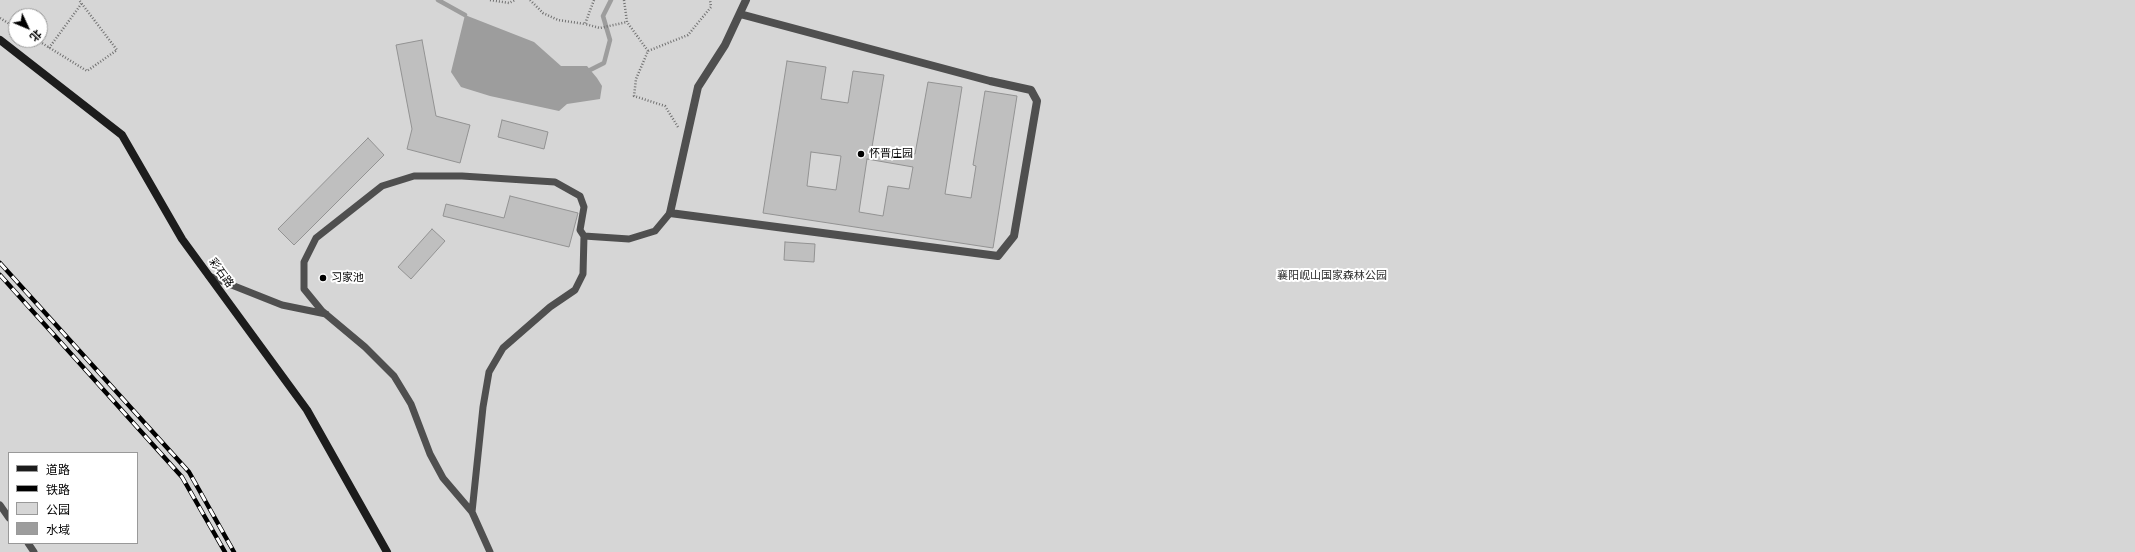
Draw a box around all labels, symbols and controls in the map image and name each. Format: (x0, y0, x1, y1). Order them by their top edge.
north arrow (8, 8, 48, 48)
text: 北 (27, 27, 45, 44)
place label: 怀晋庄园 (869, 147, 913, 161)
marker: 怀晋庄园 (856, 149, 866, 159)
street label: 彩石路 (206, 256, 236, 290)
park label: 襄阳岘山国家森林公园 (1277, 269, 1387, 283)
place label: 习家池 (331, 271, 364, 285)
marker: 习家池 (318, 273, 328, 283)
legend (8, 452, 138, 544)
text: 道路 (46, 462, 70, 477)
text: 铁路 (46, 482, 70, 497)
text: 公园 (46, 502, 70, 517)
text: 水域 (46, 522, 70, 537)

